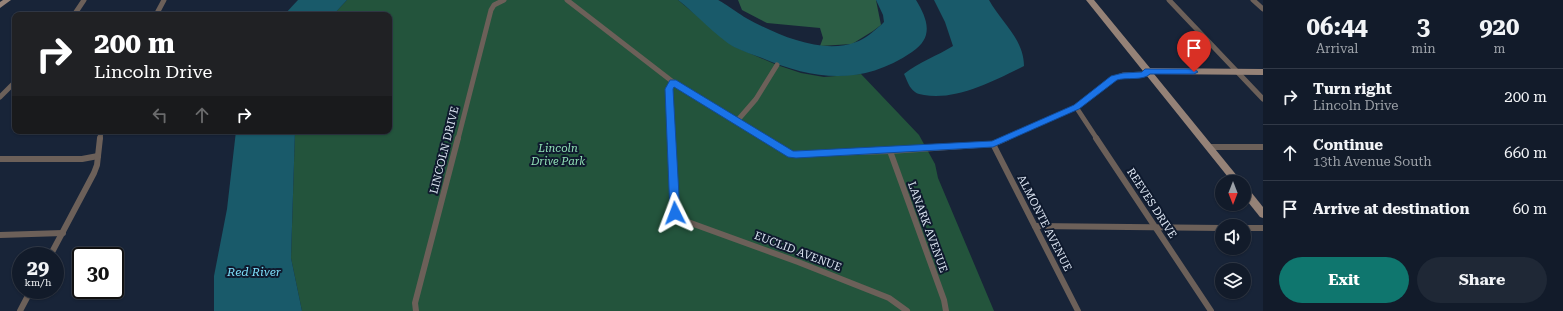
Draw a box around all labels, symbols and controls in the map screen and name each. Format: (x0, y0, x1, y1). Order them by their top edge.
text: 06:44 (1307, 13, 1368, 41)
text: 3 (1417, 13, 1430, 41)
text: 920 (1479, 13, 1520, 41)
text: 200 m (94, 27, 175, 60)
icon: right (28, 28, 80, 80)
pin (1177, 31, 1211, 72)
icon: arrive (1183, 37, 1205, 59)
text: Arrival (1316, 41, 1358, 56)
text: min (1411, 41, 1436, 56)
text: m (1493, 41, 1505, 56)
text: Lincoln Drive (94, 61, 212, 82)
text: Turn right (1313, 80, 1392, 98)
icon: right (1279, 86, 1301, 108)
text: 200 m (1504, 88, 1547, 106)
text: Lincoln Drive (1313, 98, 1398, 113)
icon: left (149, 104, 171, 126)
icon: ahead (191, 104, 213, 126)
icon: right (233, 104, 255, 126)
street label: LINCOLN DRIVE (427, 105, 462, 195)
text: Continue (1313, 136, 1383, 154)
park label: Lincoln Drive Park (530, 142, 585, 168)
icon: ahead (1279, 142, 1301, 164)
text: 660 m (1504, 144, 1547, 162)
text: 13th Avenue South (1313, 154, 1432, 169)
street label: REEVES DRIVE (1124, 166, 1179, 241)
street label: ALMONTE AVENUE (1015, 173, 1074, 273)
north arrow (1215, 175, 1251, 211)
map controls (1215, 175, 1251, 299)
street label: LANARK AVENUE (905, 180, 950, 274)
position arrow (654, 192, 696, 234)
icon: arrive (1279, 198, 1301, 220)
text: Arrive at destination (1313, 200, 1469, 218)
text: 60 m (1513, 200, 1547, 218)
button: sound (1215, 219, 1251, 255)
street label: EUCLID AVENUE (752, 229, 843, 274)
speed limit sign: 30 (72, 247, 124, 299)
text: 29 (27, 256, 49, 280)
button: Exit (1279, 257, 1409, 303)
button: Share (1417, 257, 1547, 303)
button: layers (1215, 263, 1251, 299)
water label: Red River (226, 265, 281, 279)
text: km/h (25, 277, 51, 288)

